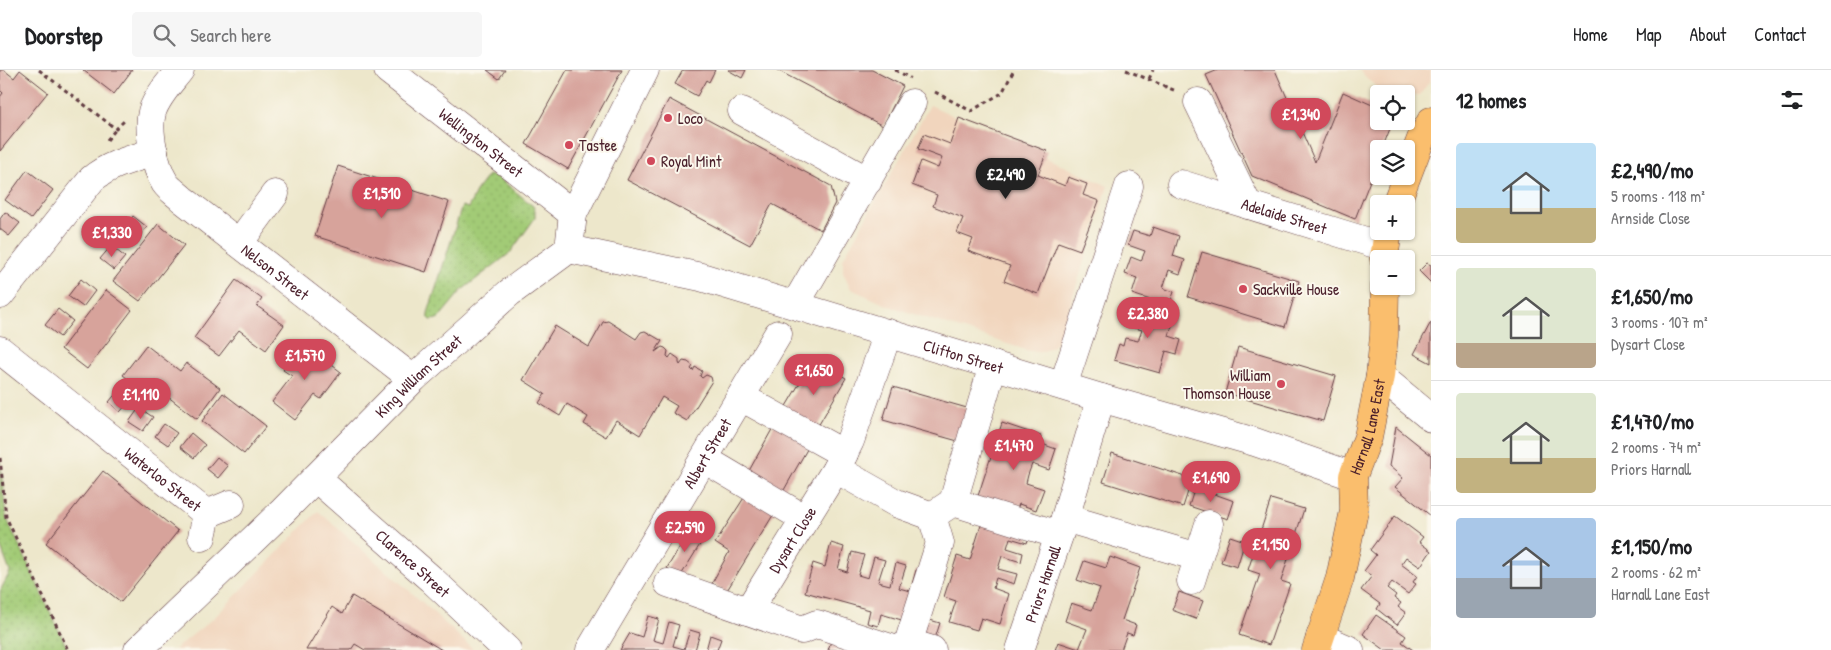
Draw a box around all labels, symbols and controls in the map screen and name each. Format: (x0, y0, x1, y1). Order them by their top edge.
search box (132, 12, 482, 57)
text: Doorstep (25, 19, 102, 51)
icon: search (150, 21, 178, 49)
text: Search here (190, 22, 272, 48)
text: Home (1573, 22, 1608, 47)
text: Map (1636, 22, 1661, 47)
text: About (1689, 22, 1726, 47)
text: Contact (1754, 22, 1806, 47)
map controls (1370, 85, 1415, 295)
button: locate (1370, 85, 1415, 130)
text: 12 homes (1456, 86, 1526, 115)
icon: filters (1778, 86, 1806, 114)
pin: £1,340 (1260, 98, 1342, 140)
street label: Wellington Street (434, 103, 528, 183)
text: £1,340 (1282, 103, 1320, 125)
place label: Loco (678, 107, 704, 129)
marker: Loco (662, 112, 674, 124)
place label: Tastee (579, 134, 618, 156)
marker: Tastee (563, 139, 575, 151)
button: layers (1370, 140, 1415, 185)
place label: Royal Mint (661, 150, 722, 172)
marker: Royal Mint (645, 155, 657, 167)
text: £2,490/mo (1611, 156, 1693, 185)
pin: £2,490 (965, 158, 1047, 200)
text: £2,490 (987, 163, 1025, 185)
icon: home (1496, 163, 1556, 223)
pin: £1,510 (341, 176, 423, 219)
text: £1,510 (363, 182, 401, 204)
text: 5 rooms · 118 m² (1611, 185, 1705, 207)
street label: Adelaide Street (1239, 192, 1330, 240)
button: + (1370, 195, 1415, 240)
text: Arnside Close (1611, 207, 1690, 229)
pin: £1,330 (71, 216, 153, 258)
text: £1,330 (92, 221, 132, 243)
street label: Nelson Street (237, 238, 314, 305)
button: − (1370, 250, 1415, 295)
place label: Sackville House (1253, 278, 1340, 300)
text: £1,650/mo (1611, 282, 1693, 311)
marker: Sackville House (1237, 283, 1249, 295)
icon: home (1496, 288, 1556, 348)
pin: £2,380 (1107, 296, 1189, 339)
text: £2,380 (1128, 302, 1168, 324)
text: 3 rooms · 107 m² (1611, 311, 1708, 333)
street label: King William Street (370, 329, 467, 422)
text: Dysart Close (1611, 333, 1685, 355)
street label: Clifton Street (921, 334, 1007, 379)
pin: £1,570 (264, 338, 346, 381)
text: £1,570 (285, 344, 325, 366)
pin: £1,650 (773, 354, 855, 396)
text: £1,650 (795, 359, 833, 381)
place label: William Thomson House (1183, 364, 1272, 404)
street label: Harnall Lane East (1344, 376, 1390, 478)
pin: £1,110 (100, 378, 182, 420)
marker: William Thomson House (1275, 378, 1287, 390)
text: £1,110 (123, 383, 159, 405)
text: £1,470/mo (1611, 407, 1694, 436)
icon: home (1496, 413, 1556, 473)
street label: Albert Street (678, 414, 737, 492)
pin: £1,470 (973, 428, 1055, 471)
text: £1,470 (995, 434, 1033, 456)
text: 2 rooms · 74 m² (1611, 436, 1701, 458)
street label: Waterloo Street (120, 442, 206, 517)
text: Priors Harnall (1611, 458, 1691, 480)
pin: £1,690 (1170, 460, 1252, 503)
text: £1,690 (1192, 466, 1230, 488)
street label: Dysart Close (763, 502, 821, 577)
pin: £2,590 (644, 510, 726, 553)
text: £2,590 (665, 516, 705, 538)
street label: Clarence Street (371, 524, 455, 603)
pin: £1,150 (1230, 528, 1312, 570)
text: £1,150/mo (1611, 532, 1692, 561)
text: £1,150 (1252, 533, 1290, 555)
icon: home (1496, 538, 1556, 598)
street label: Priors Harnall (1019, 542, 1066, 625)
text: 2 rooms · 62 m² (1611, 561, 1701, 583)
text: Harnall Lane East (1611, 583, 1710, 605)

